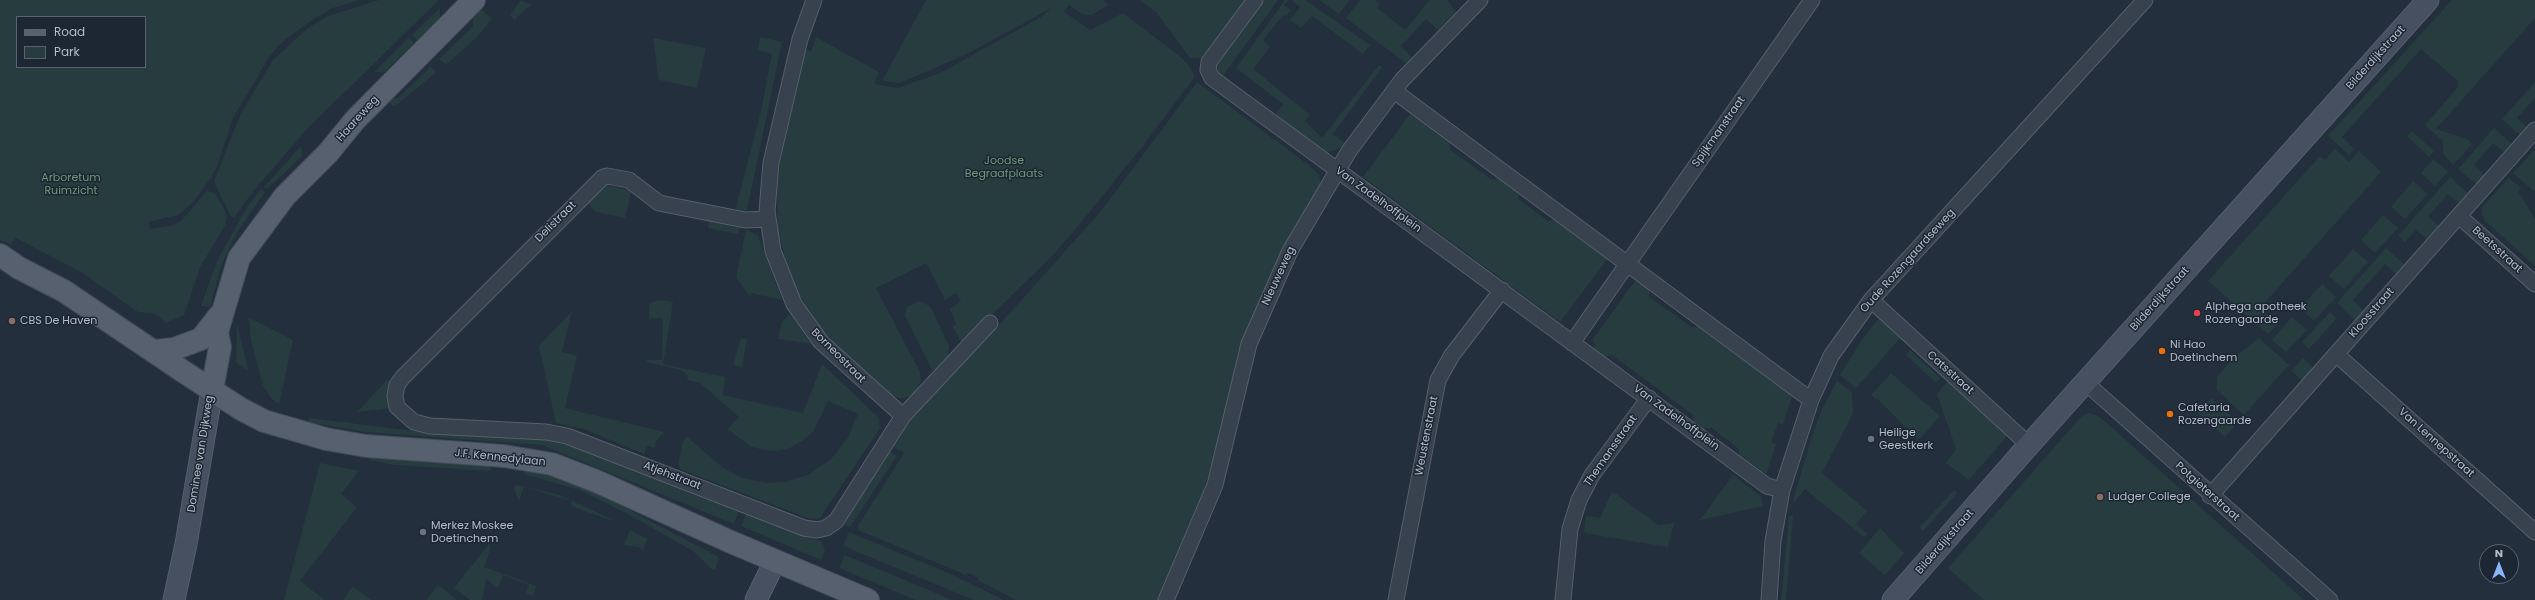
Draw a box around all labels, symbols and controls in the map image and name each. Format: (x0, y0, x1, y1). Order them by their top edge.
legend (16, 16, 146, 68)
text: Road (54, 23, 85, 40)
street label: Bilderdijkstraat (2344, 23, 2408, 93)
text: Park (54, 43, 80, 60)
street label: Haareweg (334, 94, 382, 144)
street label: Spijkmanstraat (1690, 94, 1748, 170)
park label: Joodse Begraafplaats (965, 154, 1043, 180)
street label: Van Zadelhoffplein (1332, 164, 1424, 236)
park label: Arboretum Ruimzicht (41, 171, 101, 197)
street label: Delistraat (533, 199, 579, 245)
street label: Oude Rozengaardseweg (1858, 206, 1958, 316)
street label: Beetsstraat (2469, 224, 2525, 276)
street label: Nieuweweg (1260, 244, 1298, 308)
street label: Bilderdijkstraat (2128, 264, 2192, 334)
street label: Kloosstraat (2347, 285, 2397, 341)
place label: Alphega apotheek Rozengaarde (2205, 300, 2306, 326)
marker: Alphega apotheek Rozengaarde (2192, 308, 2202, 318)
place label: CBS De Haven (20, 314, 97, 328)
marker: CBS De Haven (7, 316, 17, 326)
street label: Borneostraat (808, 326, 868, 386)
place label: Ni Hao Doetinchem (2170, 338, 2237, 364)
marker: Ni Hao Doetinchem (2157, 346, 2167, 356)
street label: Catsstraat (1924, 349, 1976, 397)
street label: Van Zadelhoffplein (1630, 382, 1722, 454)
street label: Dominee van Dijkweg (185, 395, 217, 513)
street label: Weustenstraat (1413, 395, 1441, 477)
place label: Cafetaria Rozengaarde (2178, 401, 2251, 427)
street label: Van Lennepstraat (2395, 405, 2477, 481)
marker: Cafetaria Rozengaarde (2165, 409, 2175, 419)
street label: Themansstraat (1581, 413, 1641, 489)
place label: Heilige Geestkerk (1879, 426, 1933, 452)
marker: Heilige Geestkerk (1866, 434, 1876, 444)
street label: J.F. Kennedylaan (454, 447, 546, 469)
street label: Atjehstraat (641, 459, 703, 493)
street label: Potgieterstraat (2172, 460, 2242, 524)
place label: Ludger College (2108, 490, 2191, 504)
marker: Ludger College (2095, 492, 2105, 502)
street label: Bilderdijkstraat (1913, 507, 1977, 577)
place label: Merkez Moskee Doetinchem (431, 519, 513, 545)
marker: Merkez Moskee Doetinchem (418, 527, 428, 537)
north arrow (2479, 544, 2519, 584)
text: N (2495, 545, 2503, 561)

